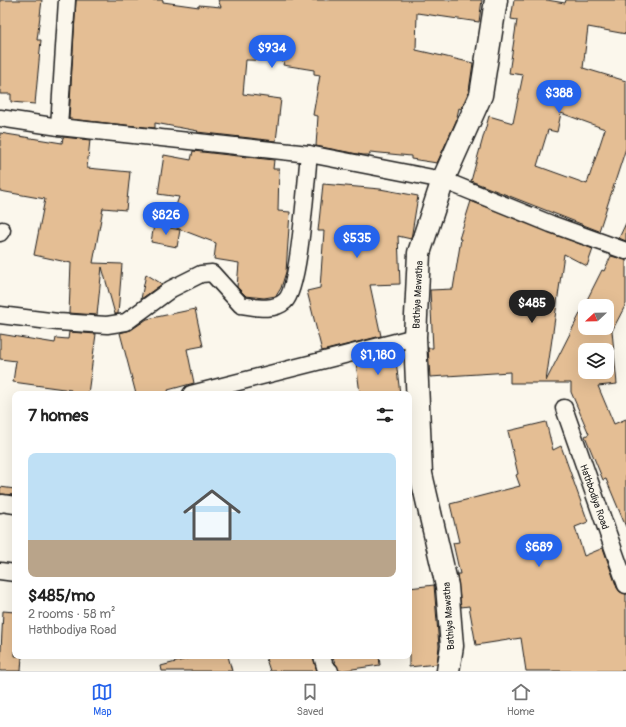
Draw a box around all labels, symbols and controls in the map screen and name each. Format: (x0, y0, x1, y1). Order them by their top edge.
pin: $934 (248, 35, 296, 69)
text: $934 (258, 40, 286, 56)
pin: $388 (535, 80, 583, 114)
text: $388 (545, 85, 573, 101)
pin: $826 (142, 202, 190, 236)
text: $826 (152, 207, 180, 223)
pin: $535 (333, 225, 381, 259)
text: $535 (343, 230, 371, 246)
street label: Bathiya Mawatha (410, 260, 426, 329)
pin: $485 (508, 290, 556, 324)
text: $485 (518, 295, 546, 311)
north arrow (578, 299, 614, 335)
map controls (578, 299, 614, 379)
pin: $1,180 (345, 342, 411, 376)
button: layers (578, 343, 614, 379)
text: $1,180 (360, 347, 396, 363)
icon: filters (374, 404, 396, 426)
text: 7 homes (28, 405, 88, 426)
street label: Hathbodiya Road (577, 463, 611, 531)
icon: home (176, 479, 248, 551)
pin: $689 (515, 534, 563, 568)
text: $689 (525, 539, 553, 555)
street label: Bathiya Mawatha (441, 581, 457, 650)
text: $485/mo (28, 585, 95, 606)
text: 2 rooms · 58 m² (28, 606, 115, 622)
text: Hathbodiya Road (28, 622, 117, 638)
tab: Map (91, 681, 113, 718)
tab: Saved (296, 681, 324, 718)
tab: Home (507, 681, 534, 718)

